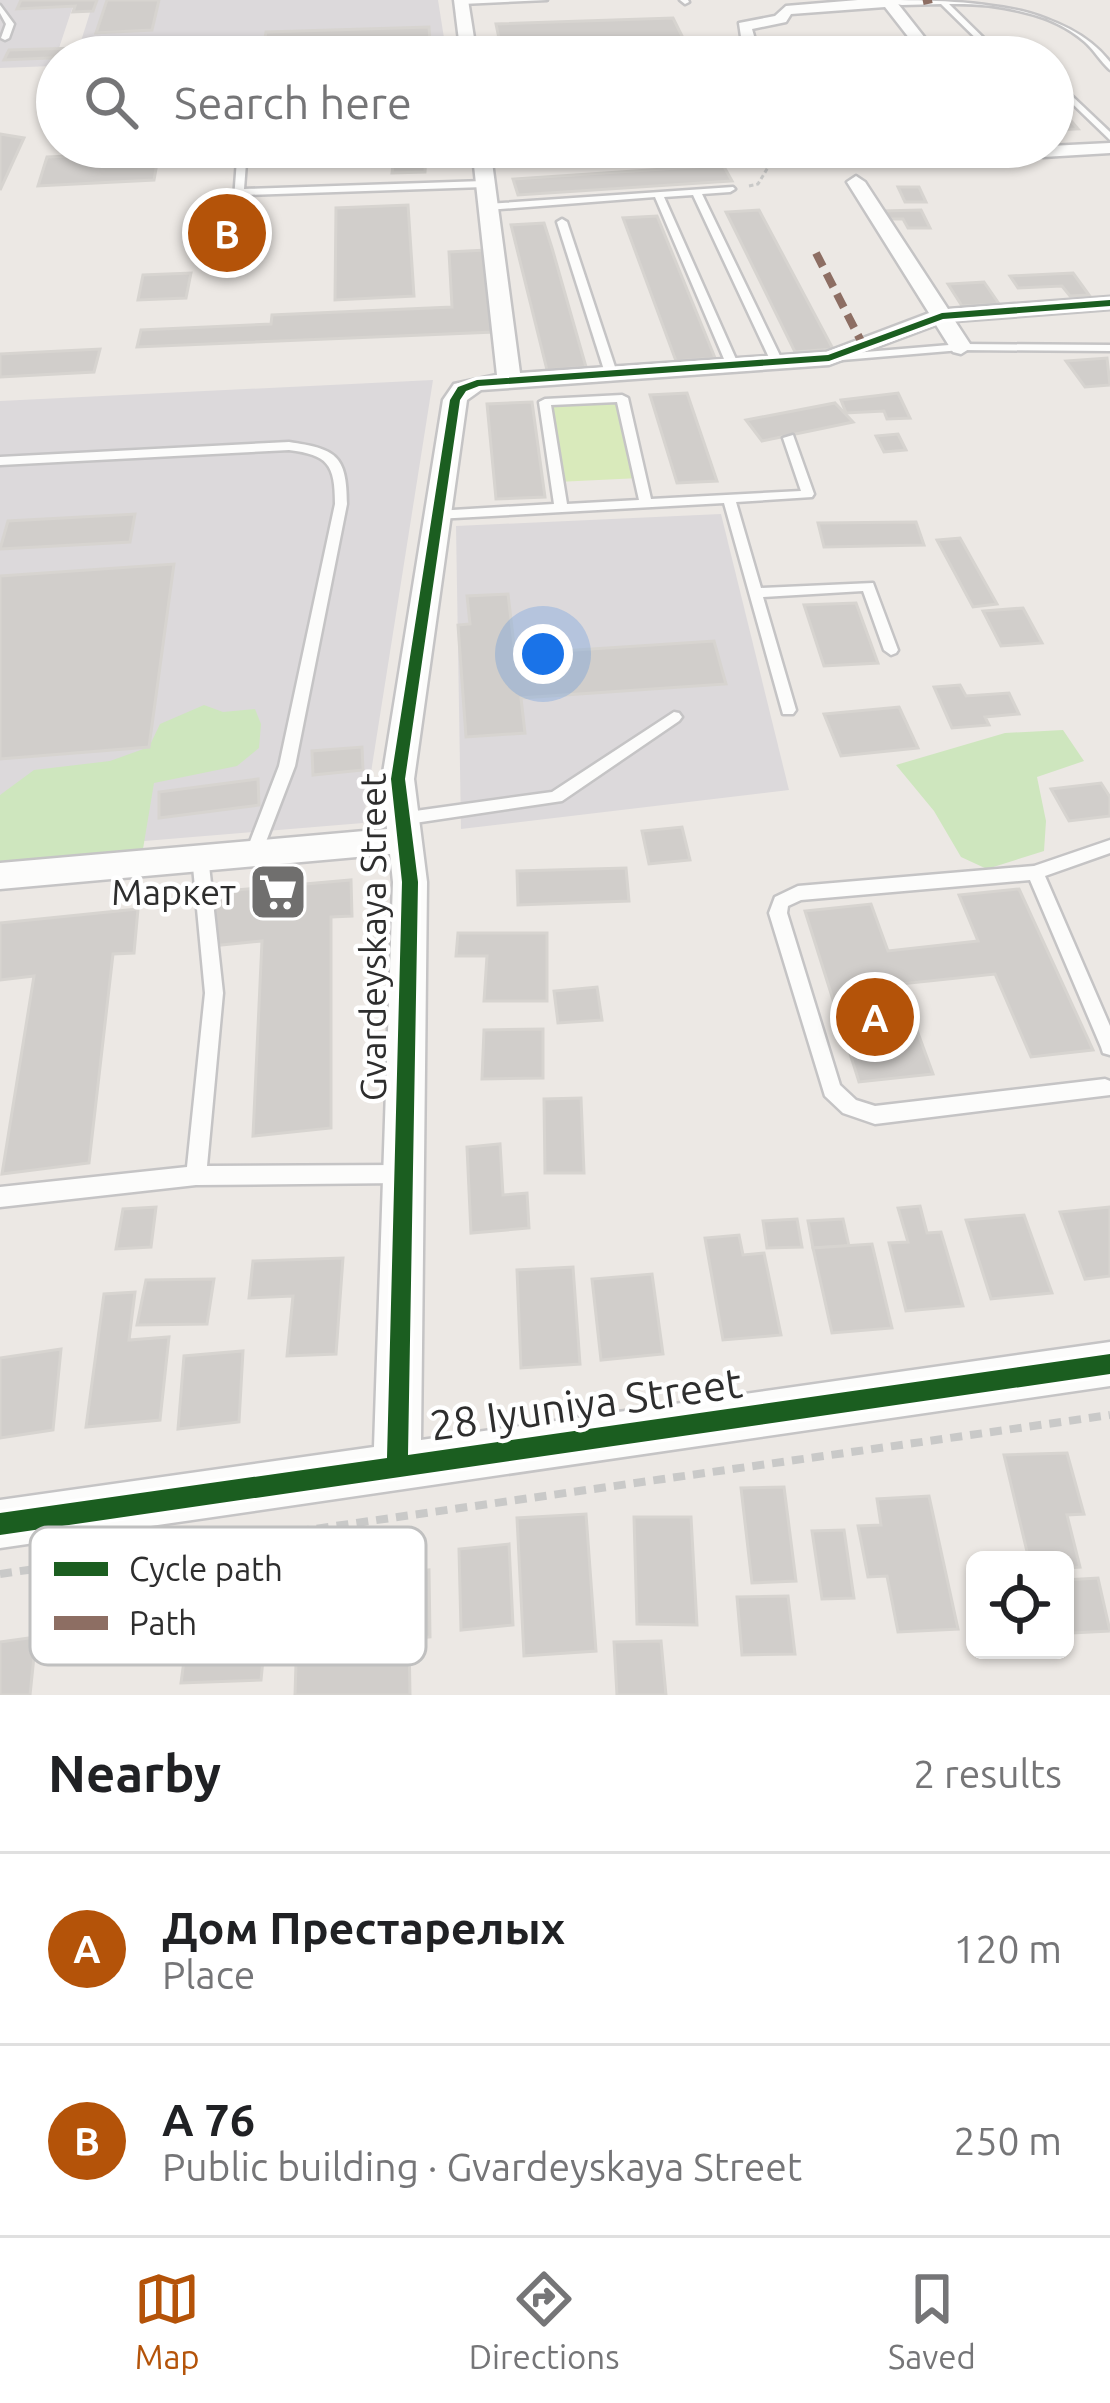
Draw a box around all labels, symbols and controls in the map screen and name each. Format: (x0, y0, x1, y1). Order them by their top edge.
search box (36, 36, 1074, 168)
icon: search (78, 69, 144, 135)
text: Search here (174, 77, 412, 128)
pin: B (188, 188, 266, 278)
your location (513, 624, 573, 684)
street label: Gvardeyskaya Street (352, 773, 393, 1101)
supermarket icon: Маркет (247, 861, 309, 923)
place label: Маркет (111, 871, 236, 912)
pin: A (836, 972, 914, 1062)
street label: 28 Iyuniya Street (427, 1358, 745, 1449)
legend (30, 1527, 426, 1665)
text: Cycle path (129, 1550, 283, 1587)
map controls (966, 1551, 1074, 1659)
button: locate (966, 1551, 1074, 1659)
text: Path (129, 1604, 197, 1641)
text: Nearby (48, 1744, 221, 1802)
text: 2 results (913, 1752, 1062, 1795)
text: Дом Престарелых (162, 1902, 565, 1953)
text: A (73, 1927, 101, 1970)
text: 120 m (953, 1927, 1062, 1970)
text: Place (162, 1953, 255, 1996)
text: А 76 (162, 2094, 255, 2145)
text: B (74, 2119, 100, 2162)
text: 250 m (953, 2119, 1062, 2162)
text: Public building · Gvardeyskaya Street (162, 2145, 802, 2188)
tab: Map (134, 2266, 200, 2375)
tab: Directions (469, 2266, 619, 2375)
tab: Saved (888, 2266, 976, 2375)

